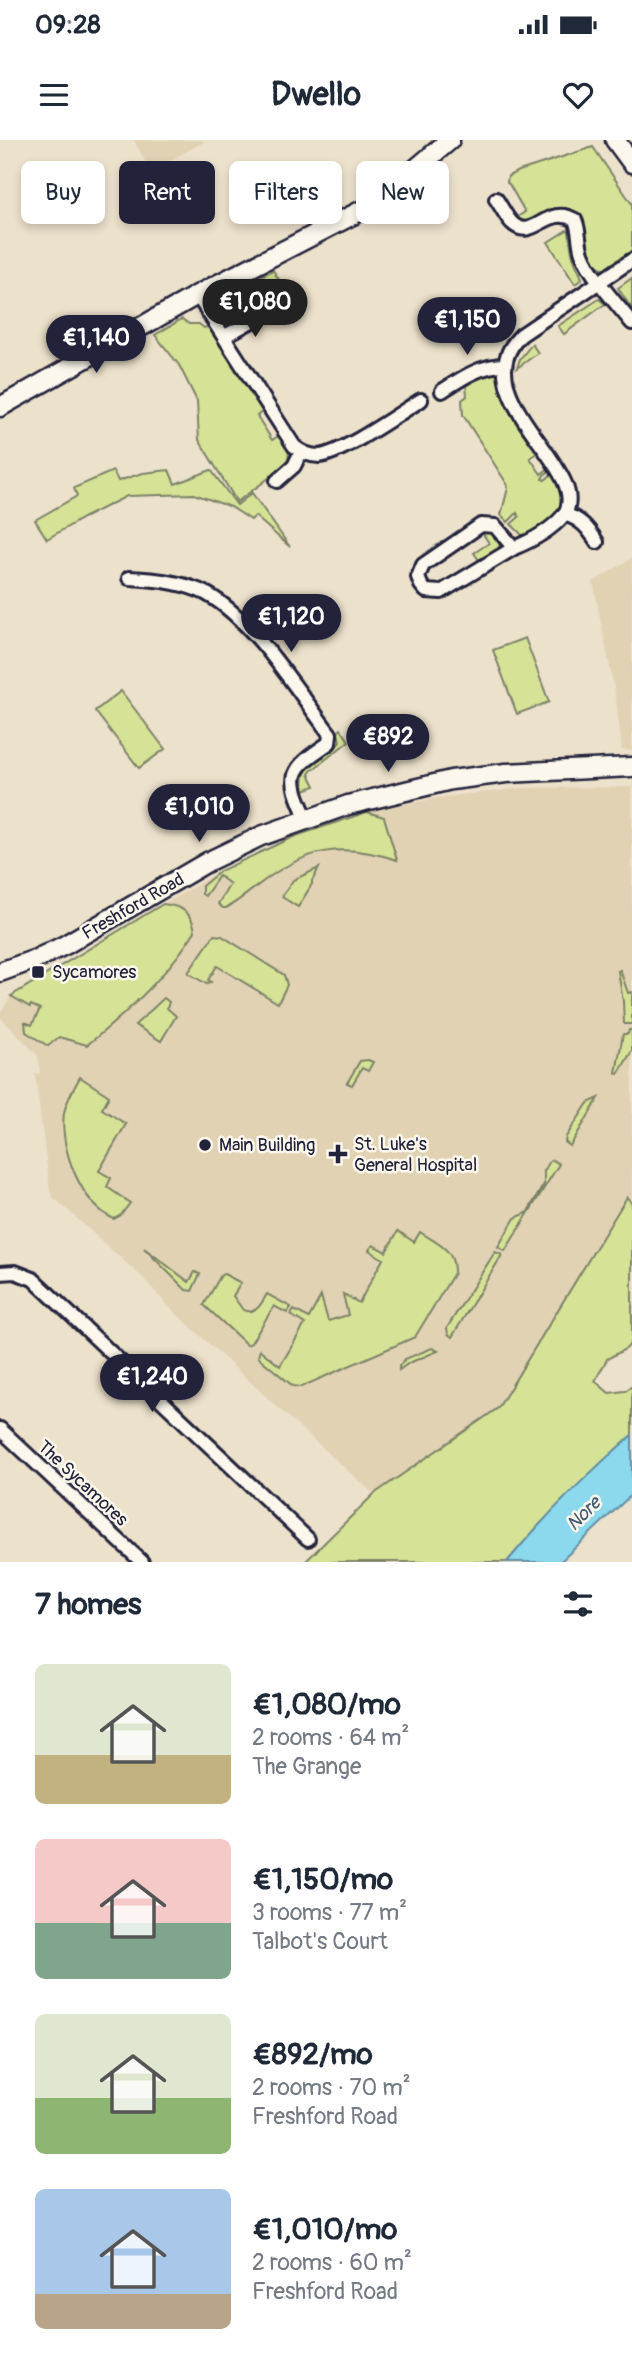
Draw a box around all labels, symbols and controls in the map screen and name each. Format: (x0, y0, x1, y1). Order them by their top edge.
text: 09:28 (35, 9, 101, 41)
text: Dwello (271, 75, 361, 115)
icon: menu (35, 76, 73, 114)
icon: heart (559, 76, 597, 114)
chip: Buy (21, 161, 105, 224)
chip: Rent (119, 161, 215, 224)
chip: Filters (229, 161, 342, 224)
chip: New (356, 161, 449, 224)
pin: €1,080 (198, 280, 312, 339)
text: €1,080 (218, 287, 292, 316)
pin: €1,150 (410, 298, 524, 357)
text: €1,150 (433, 305, 501, 334)
pin: €1,140 (39, 316, 153, 375)
text: €1,140 (62, 323, 130, 352)
pin: €1,120 (234, 594, 348, 654)
text: €1,120 (257, 602, 325, 631)
pin: €892 (347, 714, 429, 774)
text: €892 (362, 722, 414, 751)
pin: €1,010 (142, 784, 256, 844)
text: €1,010 (164, 792, 234, 821)
street label: Freshford Road (78, 868, 188, 945)
place label: Sycamores (52, 961, 136, 984)
marker: Sycamores (30, 964, 46, 980)
place label: St. Luke's General Hospital (354, 1133, 477, 1177)
place label: Main Building (219, 1134, 315, 1157)
marker: Main Building (197, 1137, 213, 1153)
marker: St. Luke's General Hospital (328, 1144, 348, 1164)
pin: €1,240 (95, 1354, 209, 1414)
text: €1,240 (116, 1362, 188, 1391)
street label: The Sycamores (33, 1436, 133, 1531)
water label: Nore (561, 1490, 607, 1536)
icon: filters (559, 1585, 597, 1623)
text: 7 homes (35, 1586, 142, 1623)
text: €1,080/mo (252, 1686, 401, 1723)
icon: home (91, 1692, 175, 1776)
text: 2 rooms · 64 m² (252, 1723, 409, 1752)
text: The Grange (252, 1752, 361, 1781)
text: €1,150/mo (252, 1861, 393, 1898)
icon: home (91, 1867, 175, 1951)
text: 3 rooms · 77 m² (252, 1898, 407, 1927)
text: Talbot's Court (252, 1927, 388, 1956)
text: €892/mo (252, 2036, 373, 2073)
icon: home (91, 2042, 175, 2126)
text: 2 rooms · 70 m² (252, 2073, 411, 2102)
text: Freshford Road (252, 2102, 398, 2131)
text: €1,010/mo (252, 2211, 397, 2248)
icon: home (91, 2217, 175, 2301)
text: 2 rooms · 60 m² (252, 2248, 412, 2277)
text: Freshford Road (252, 2277, 398, 2306)

